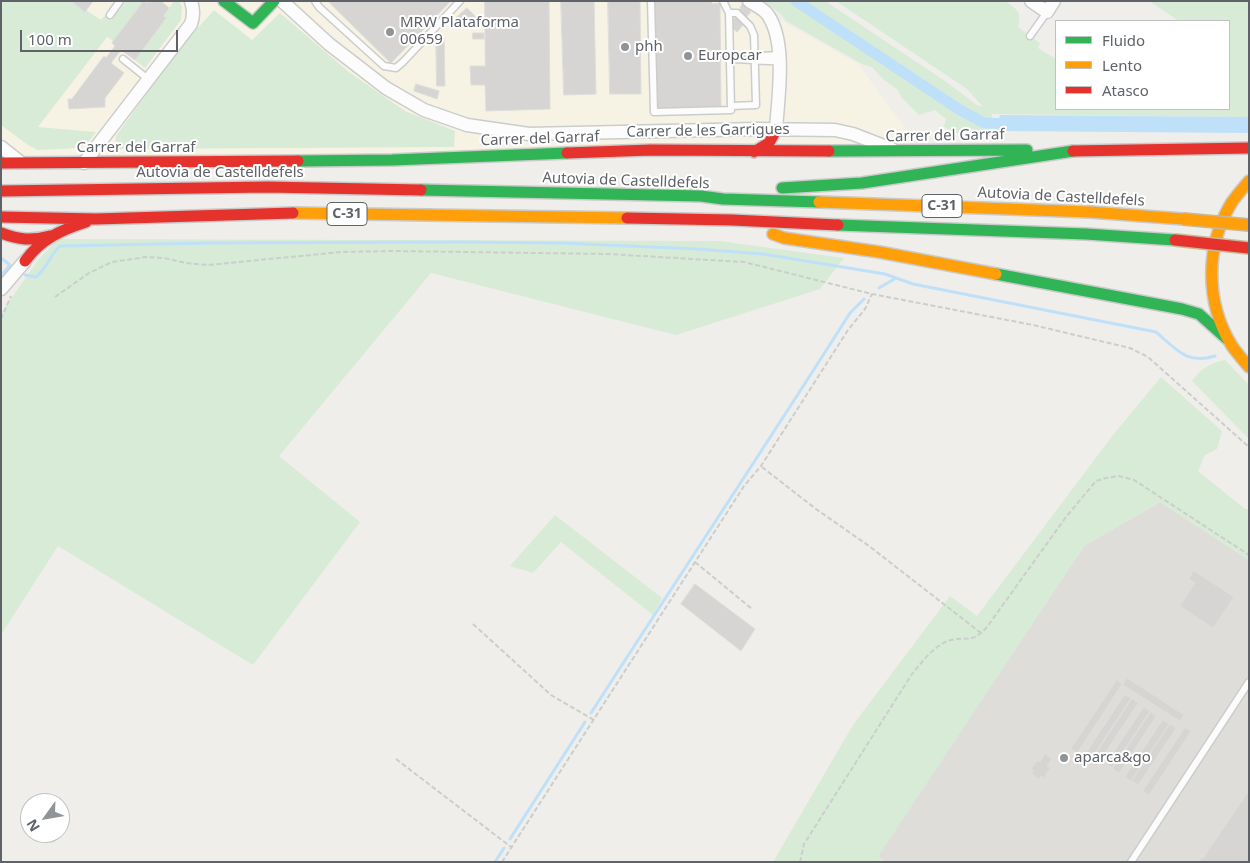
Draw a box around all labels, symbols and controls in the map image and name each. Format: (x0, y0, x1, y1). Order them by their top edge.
place label: MRW Plataforma 00659 (400, 14, 519, 49)
scale bar (22, 20, 180, 52)
legend (1055, 20, 1230, 110)
marker: MRW Plataforma 00659 (384, 26, 396, 38)
text: 100 m (28, 29, 72, 49)
text: Fluido (1102, 30, 1145, 50)
place label: phh (635, 38, 663, 56)
marker: phh (619, 41, 631, 53)
place label: Europcar (698, 47, 762, 65)
marker: Europcar (682, 50, 694, 62)
text: Lento (1102, 55, 1142, 75)
text: Atasco (1102, 80, 1149, 100)
street label: Carrer de les Garrigues (626, 121, 790, 141)
street label: Carrer del Garraf (885, 126, 1005, 146)
street label: Carrer del Garraf (480, 128, 600, 150)
street label: Carrer del Garraf (77, 139, 195, 157)
street label: Autovia de Castelldefels (136, 164, 304, 182)
street label: Autovia de Castelldefels (542, 169, 710, 193)
street label: Autovia de Castelldefels (977, 184, 1145, 210)
road number: C-31 (922, 195, 962, 218)
road number: C-31 (327, 202, 367, 225)
place label: aparca&go (1074, 749, 1151, 767)
marker: aparca&go (1058, 752, 1070, 764)
north arrow (20, 793, 70, 843)
text: N (22, 816, 44, 836)

